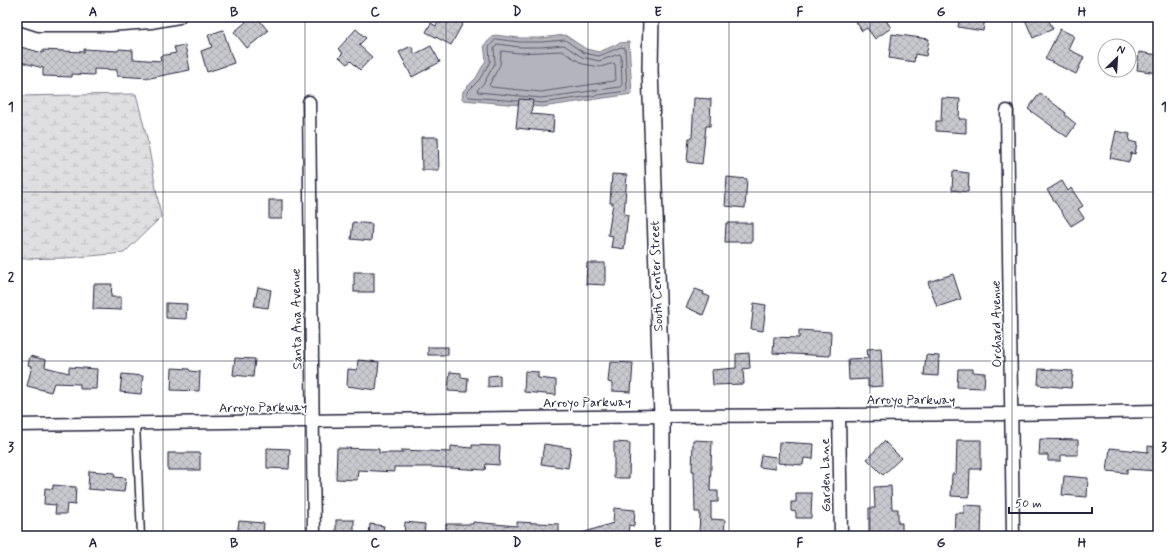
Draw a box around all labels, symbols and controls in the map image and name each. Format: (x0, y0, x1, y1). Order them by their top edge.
text: A (89, 4, 97, 21)
text: B (230, 4, 239, 21)
text: C (370, 4, 380, 21)
text: D (513, 4, 522, 21)
text: E (654, 4, 662, 21)
text: F (797, 4, 804, 21)
text: G (937, 4, 946, 21)
text: H (1078, 4, 1087, 21)
north arrow (1097, 38, 1137, 78)
text: N (1115, 42, 1127, 58)
text: 1 (8, 99, 14, 116)
text: 1 (1161, 99, 1167, 116)
street label: South Center Street (647, 220, 667, 332)
street label: Santa Ana Avenue (288, 268, 306, 370)
text: 2 (8, 269, 15, 286)
text: 2 (1161, 269, 1168, 286)
street label: Orchard Avenue (988, 280, 1006, 368)
street label: Arroyo Parkway (867, 392, 955, 409)
street label: Arroyo Parkway (543, 394, 631, 412)
street label: Arroyo Parkway (219, 399, 307, 417)
street label: Garden Lane (817, 438, 835, 512)
text: 3 (8, 439, 14, 456)
text: 3 (1161, 439, 1167, 456)
scale bar (1009, 489, 1092, 515)
text: 50 m (1015, 496, 1042, 512)
text: A (89, 535, 97, 552)
text: B (230, 535, 239, 552)
text: C (370, 535, 380, 552)
text: D (513, 535, 522, 552)
text: E (654, 535, 662, 552)
text: F (797, 535, 804, 552)
text: G (937, 535, 946, 552)
text: H (1078, 535, 1087, 552)

